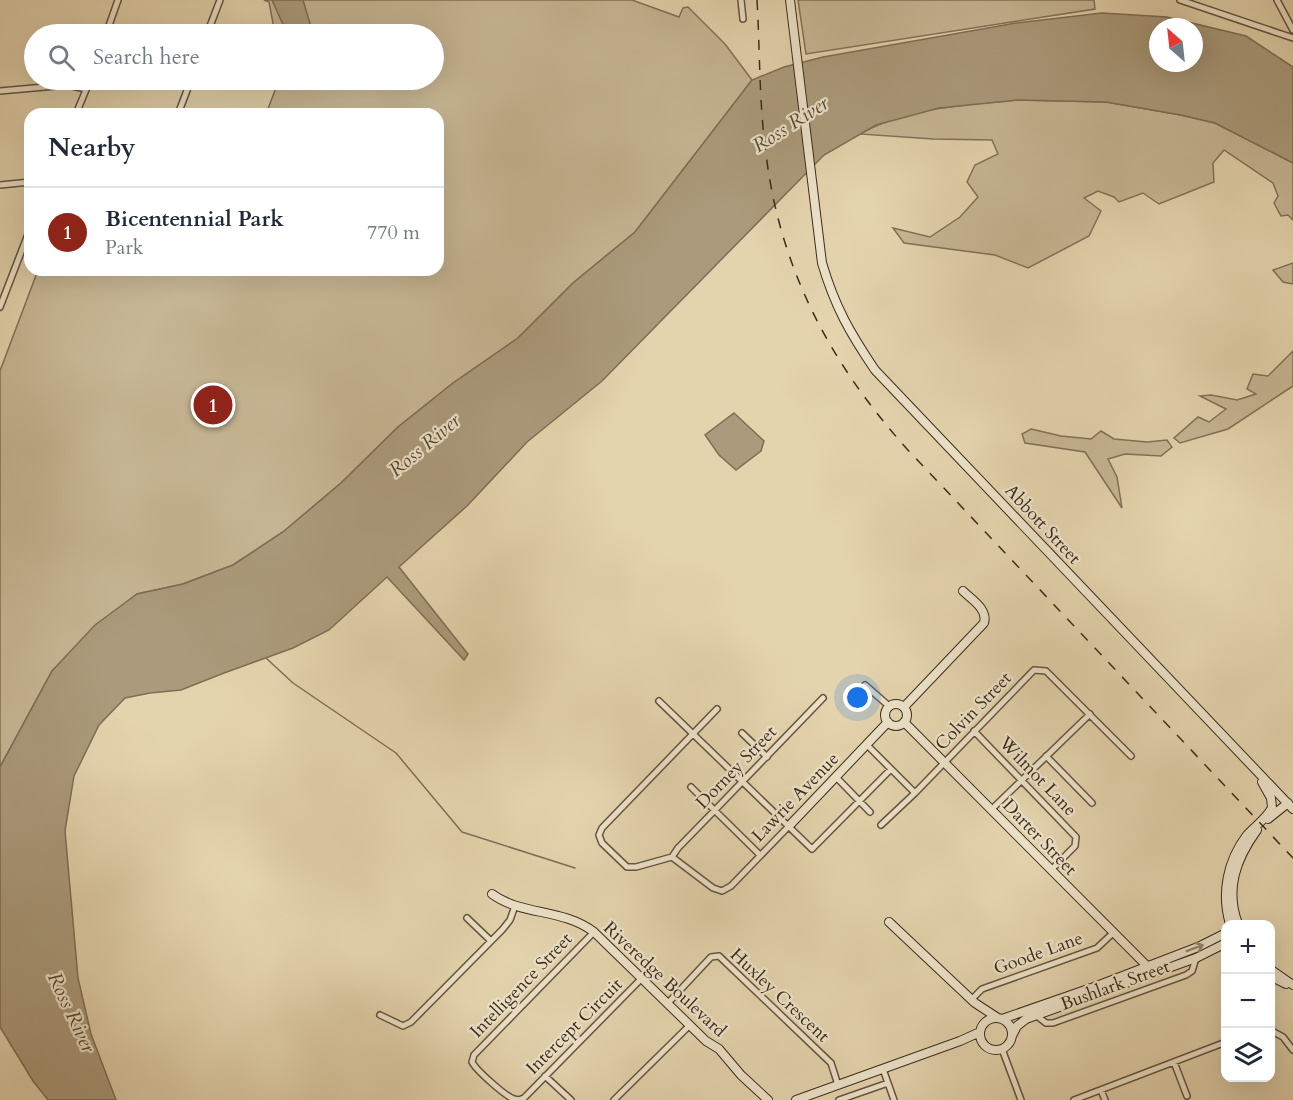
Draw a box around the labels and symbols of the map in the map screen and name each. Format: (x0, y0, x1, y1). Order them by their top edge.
north arrow (1149, 18, 1203, 72)
water label: Ross River (747, 89, 835, 159)
pin: 1 (194, 382, 232, 428)
water label: Ross River (383, 407, 467, 483)
street label: Abbott Street (999, 479, 1087, 570)
street label: Colvin Street (929, 666, 1018, 756)
your location (843, 683, 872, 712)
street label: Dorney Street (690, 720, 783, 815)
street label: Wilmot Lane (992, 730, 1082, 822)
street label: Lawrie Avenue (746, 747, 845, 848)
street label: Darter Street (997, 794, 1083, 881)
street label: Riveredge Boulevard (598, 916, 732, 1043)
street label: Goode Lane (990, 926, 1086, 981)
street label: Intelligence Street (465, 927, 578, 1043)
one-way arrow (1185, 942, 1204, 953)
street label: Huxley Crescent (724, 943, 835, 1048)
street label: Bushlark Street (1057, 954, 1174, 1017)
water label: Ross River (41, 968, 102, 1058)
street label: Intercept Circuit (520, 972, 628, 1080)

